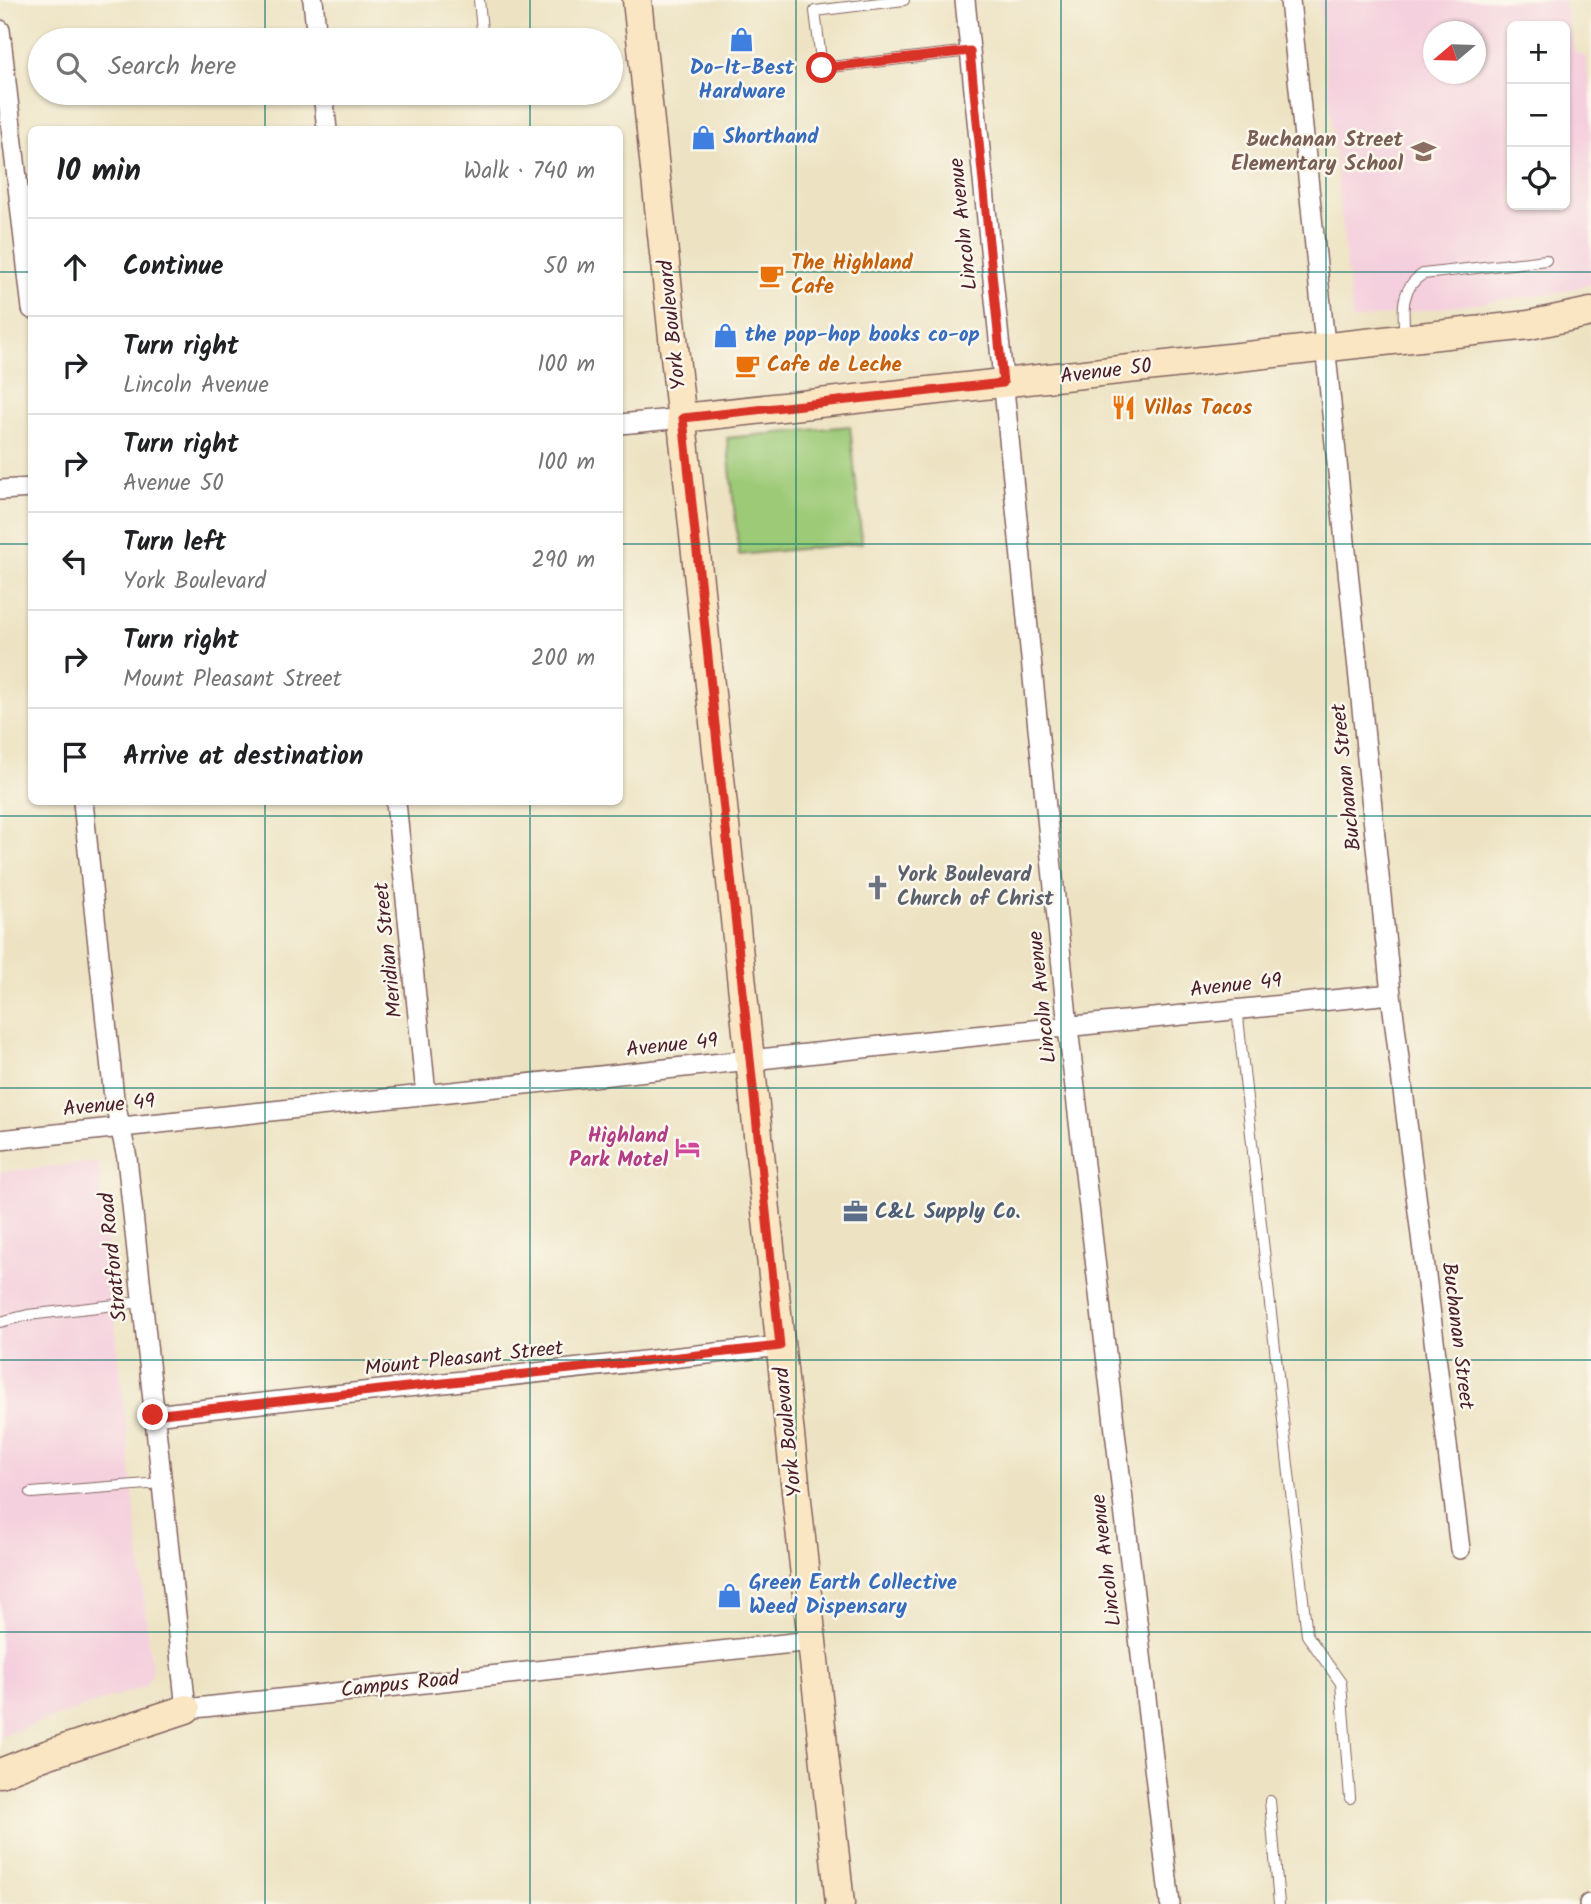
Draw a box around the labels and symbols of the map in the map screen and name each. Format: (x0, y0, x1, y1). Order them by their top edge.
north arrow (1423, 21, 1486, 84)
shop icon: Do-It-Best Hardware (728, 25, 756, 53)
place label: Do-It-Best Hardware (690, 52, 795, 109)
route start (806, 52, 837, 83)
place label: Shorthand (723, 121, 819, 154)
shop icon: Shorthand (689, 123, 717, 151)
place label: Buchanan Street Elementary School (1231, 124, 1404, 181)
school or university icon: Buchanan Street Elementary School (1409, 138, 1437, 166)
street label: Lincoln Avenue (941, 156, 987, 292)
place label: The Highland Cafe (791, 247, 914, 304)
street label: York Boulevard (650, 258, 696, 392)
cafe icon: The Highland Cafe (757, 261, 785, 289)
place label: the pop-hop books co-op (745, 319, 980, 352)
shop icon: the pop-hop books co-op (711, 321, 739, 349)
place label: Cafe de Leche (767, 349, 902, 382)
street label: Avenue 50 (1058, 350, 1154, 394)
cafe icon: Cafe de Leche (733, 351, 761, 379)
place label: Villas Tacos (1144, 392, 1252, 425)
restaurant icon: Villas Tacos (1110, 394, 1138, 422)
street label: Buchanan Street (1323, 701, 1371, 852)
place label: York Boulevard Church of Christ (897, 859, 1054, 916)
church icon: York Boulevard Church of Christ (863, 873, 891, 901)
street label: Meridian Street (365, 880, 413, 1019)
street label: Lincoln Avenue (1020, 929, 1066, 1065)
street label: Avenue 49 (1188, 965, 1284, 1007)
street label: Avenue 49 (624, 1025, 720, 1067)
street label: Avenue 49 (62, 1086, 156, 1126)
place label: Highland Park Motel (569, 1120, 669, 1177)
hotel icon: Highland Park Motel (674, 1134, 702, 1162)
street label: Stratford Road (91, 1190, 137, 1323)
place label: C&L Supply Co. (875, 1196, 1021, 1229)
office icon: C&L Supply Co. (841, 1198, 869, 1226)
street label: Buchanan Street (1432, 1261, 1482, 1412)
street label: Mount Pleasant Street (363, 1332, 566, 1386)
street label: York Boulevard (766, 1365, 812, 1499)
route end (137, 1399, 168, 1430)
street label: Lincoln Avenue (1082, 1491, 1131, 1628)
place label: Green Earth Collective Weed Dispensary (749, 1567, 957, 1624)
shop icon: Green Earth Collective Weed Dispensary (715, 1581, 743, 1609)
street label: Campus Road (339, 1662, 461, 1708)

